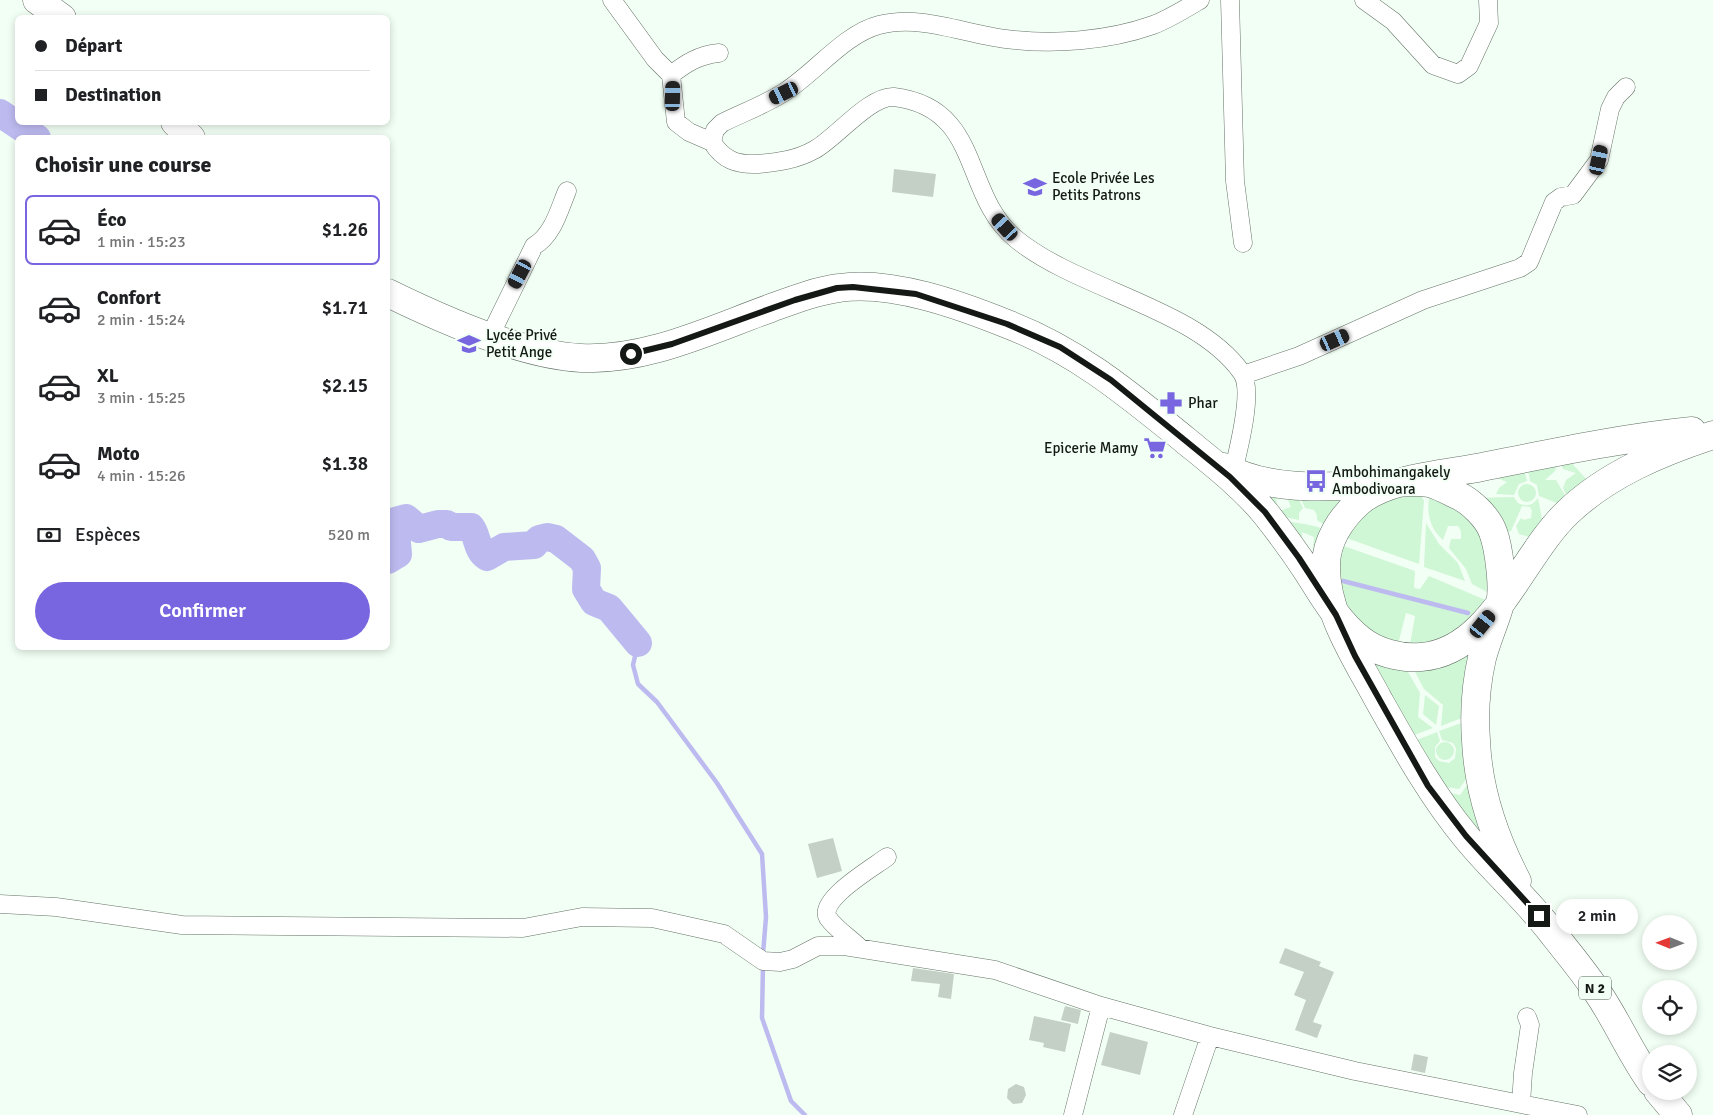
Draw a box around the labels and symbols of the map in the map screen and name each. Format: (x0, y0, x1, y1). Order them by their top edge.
car (767, 80, 800, 106)
car (665, 81, 680, 111)
car (1588, 144, 1609, 176)
place label: Ecole Privée Les Petits Patrons (1052, 169, 1155, 204)
school or university icon: Ecole Privée Les Petits Patrons (1022, 174, 1048, 200)
car (989, 211, 1020, 243)
car (506, 257, 533, 291)
place label: Lycée Privé Petit Ange (486, 326, 557, 361)
car (1318, 327, 1351, 353)
school or university icon: Lycée Privé Petit Ange (456, 331, 482, 357)
route start (620, 343, 642, 365)
pharmacy icon: Phar (1158, 390, 1184, 416)
place label: Phar (1188, 394, 1218, 412)
supermarket icon: Epicerie Mamy (1142, 435, 1168, 461)
place label: Epicerie Mamy (1044, 439, 1138, 457)
place label: Ambohimangakely Ambodivoara (1332, 463, 1450, 498)
bus stop icon: Ambohimangakely Ambodivoara (1303, 468, 1329, 494)
car (1467, 608, 1498, 640)
callout: 2 min (1556, 898, 1639, 934)
route end (1528, 905, 1550, 927)
north arrow (1642, 915, 1698, 970)
road number: N 2 (1579, 976, 1611, 1000)

